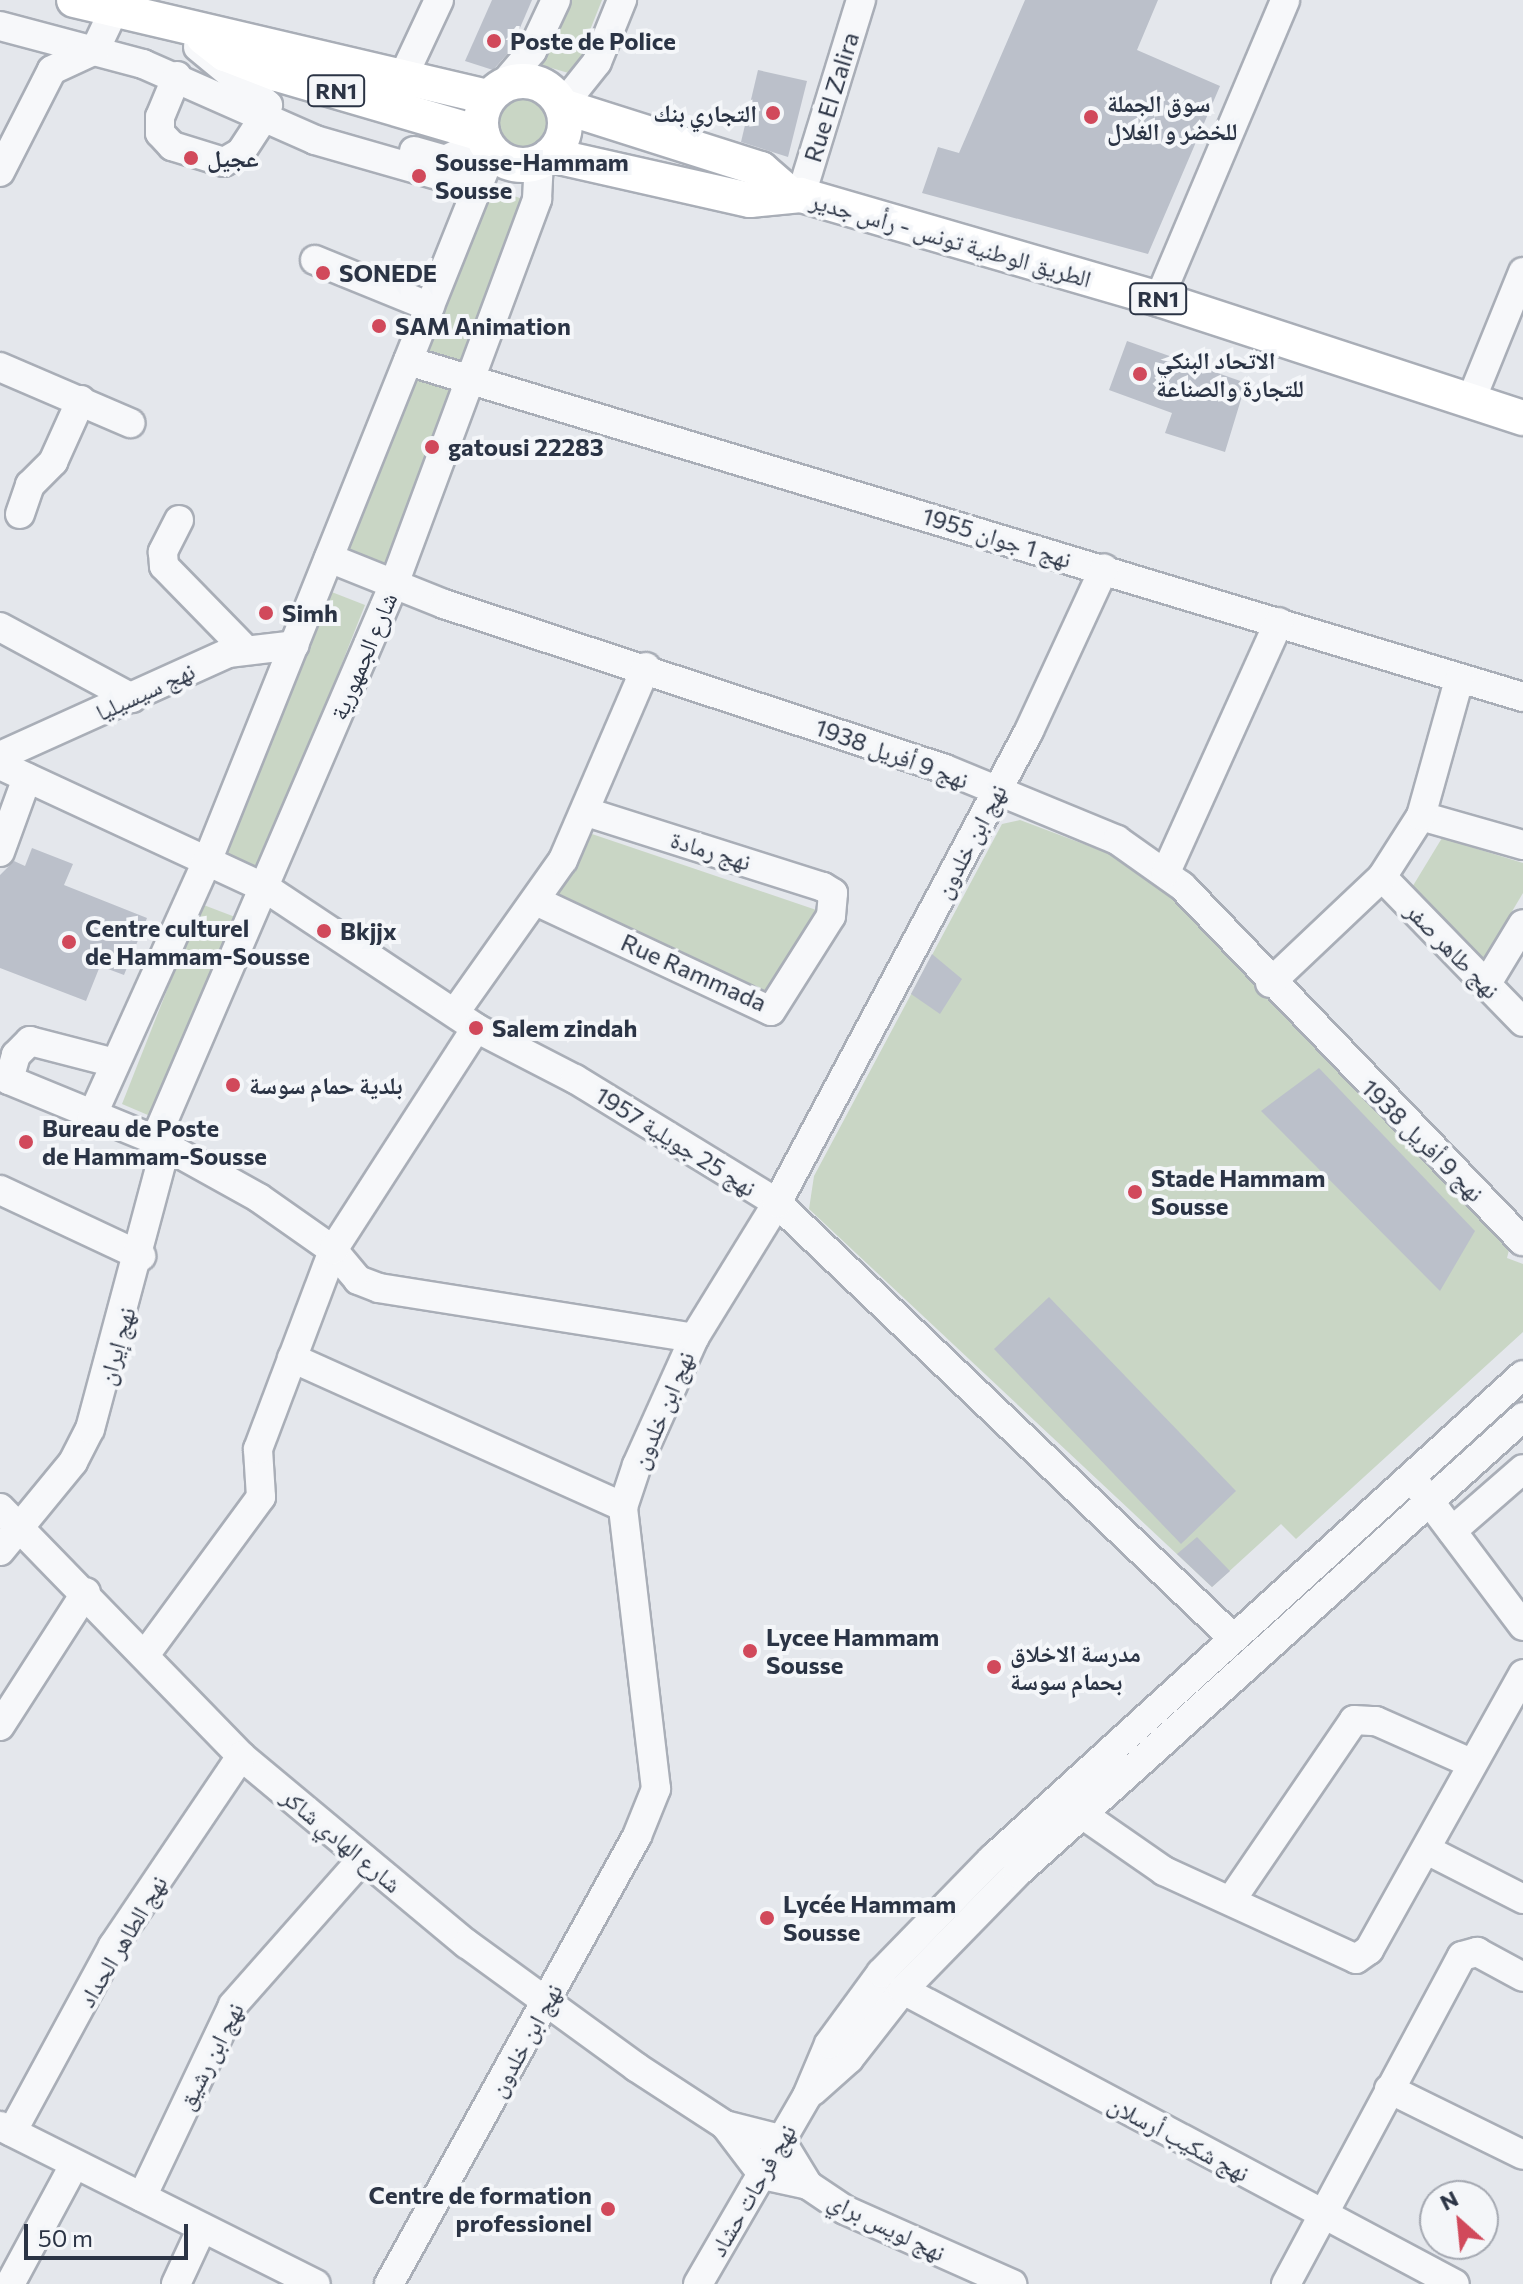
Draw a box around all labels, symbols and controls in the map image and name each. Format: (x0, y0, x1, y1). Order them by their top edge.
place label: Poste de Police (510, 27, 676, 55)
street label: Rue El Zalira (798, 29, 864, 165)
marker: Poste de Police (485, 32, 503, 50)
road number: RN1 (306, 73, 366, 109)
place label: سوق الجملة للخضر و الغلال (1107, 89, 1237, 145)
place label: التجاري بنك (653, 99, 757, 127)
marker: التجاري بنك (764, 104, 782, 122)
marker: سوق الجملة للخضر و الغلال (1082, 108, 1100, 126)
place label: عجيل (207, 144, 259, 172)
place label: Sousse-Hammam Sousse (435, 148, 629, 204)
marker: عجيل (182, 149, 200, 167)
marker: Sousse-Hammam Sousse (410, 167, 428, 185)
street label: الطريق الوطنية تونس - رأس جدير (807, 185, 1095, 293)
place label: SONEDE (339, 259, 437, 287)
marker: SONEDE (314, 264, 332, 282)
road number: RN1 (1128, 281, 1188, 317)
place label: SAM Animation (395, 312, 571, 340)
marker: SAM Animation (370, 317, 388, 335)
place label: الاتحاد البنكي للتجارة والصناعة (1156, 346, 1304, 402)
marker: الاتحاد البنكي للتجارة والصناعة (1131, 365, 1149, 383)
place label: gatousi 22283 (448, 433, 604, 461)
marker: gatousi 22283 (423, 438, 441, 456)
street label: نهج 1 جوان 1955 (919, 501, 1075, 573)
street label: شارع الجمهورية (323, 588, 403, 724)
place label: Simh (282, 599, 338, 627)
marker: Simh (257, 604, 275, 622)
street label: نهج سيسيليا (91, 656, 199, 726)
street label: نهج 9 أفريل 1938 (811, 712, 973, 794)
street label: نهج ابن خلدون (928, 779, 1012, 903)
street label: نهج رمادة (667, 824, 755, 876)
street label: نهج طاهر صفر (1400, 896, 1506, 1004)
place label: Centre culturel de Hammam-Sousse (85, 914, 310, 970)
place label: Bkjjx (340, 917, 397, 945)
marker: Bkjjx (315, 922, 333, 940)
street label: Rue Rammada (617, 927, 771, 1017)
marker: Centre culturel de Hammam-Sousse (60, 933, 78, 951)
place label: Salem zindah (492, 1014, 637, 1042)
marker: Salem zindah (467, 1019, 485, 1037)
place label: بلدية حمام سوسة (249, 1071, 403, 1099)
street label: نهج 9 أفريل 1938 (1356, 1073, 1490, 1207)
marker: بلدية حمام سوسة (224, 1076, 242, 1094)
street label: نهج 25 جويلية 1957 (590, 1080, 762, 1202)
place label: Bureau de Poste de Hammam-Sousse (42, 1114, 267, 1170)
marker: Bureau de Poste de Hammam-Sousse (17, 1133, 35, 1151)
place label: Stade Hammam Sousse (1151, 1164, 1325, 1220)
marker: Stade Hammam Sousse (1126, 1183, 1144, 1201)
street label: نهج إيران (91, 1304, 141, 1388)
street label: نهج ابن خلدون (624, 1347, 700, 1473)
place label: Lycee Hammam Sousse (766, 1623, 939, 1679)
place label: مدرسة الاخلاق بحمام سوسة (1010, 1639, 1141, 1695)
marker: Lycee Hammam Sousse (741, 1642, 759, 1660)
marker: مدرسة الاخلاق بحمام سوسة (985, 1658, 1003, 1676)
street label: شارع الهادي شاكر (276, 1782, 408, 1898)
street label: نهج الطاهر الحداد (71, 1870, 173, 2012)
place label: Lycée Hammam Sousse (783, 1890, 956, 1946)
marker: Lycée Hammam Sousse (758, 1909, 776, 1927)
street label: نهج ابن خلدون (482, 1978, 568, 2102)
street label: نهج ابن رشيق (171, 1998, 249, 2114)
street label: نهج شكيب أرسلان (1104, 2089, 1254, 2187)
street label: نهج فرحات حشاد (703, 2119, 801, 2261)
north arrow (1419, 2180, 1499, 2260)
place label: Centre de formation professionel (369, 2181, 592, 2237)
text: N (1435, 2184, 1462, 2216)
street label: نهج لويس براي (824, 2185, 950, 2267)
marker: Centre de formation professionel (599, 2200, 617, 2218)
scale bar (28, 2208, 192, 2258)
text: 50 m (38, 2223, 93, 2252)

